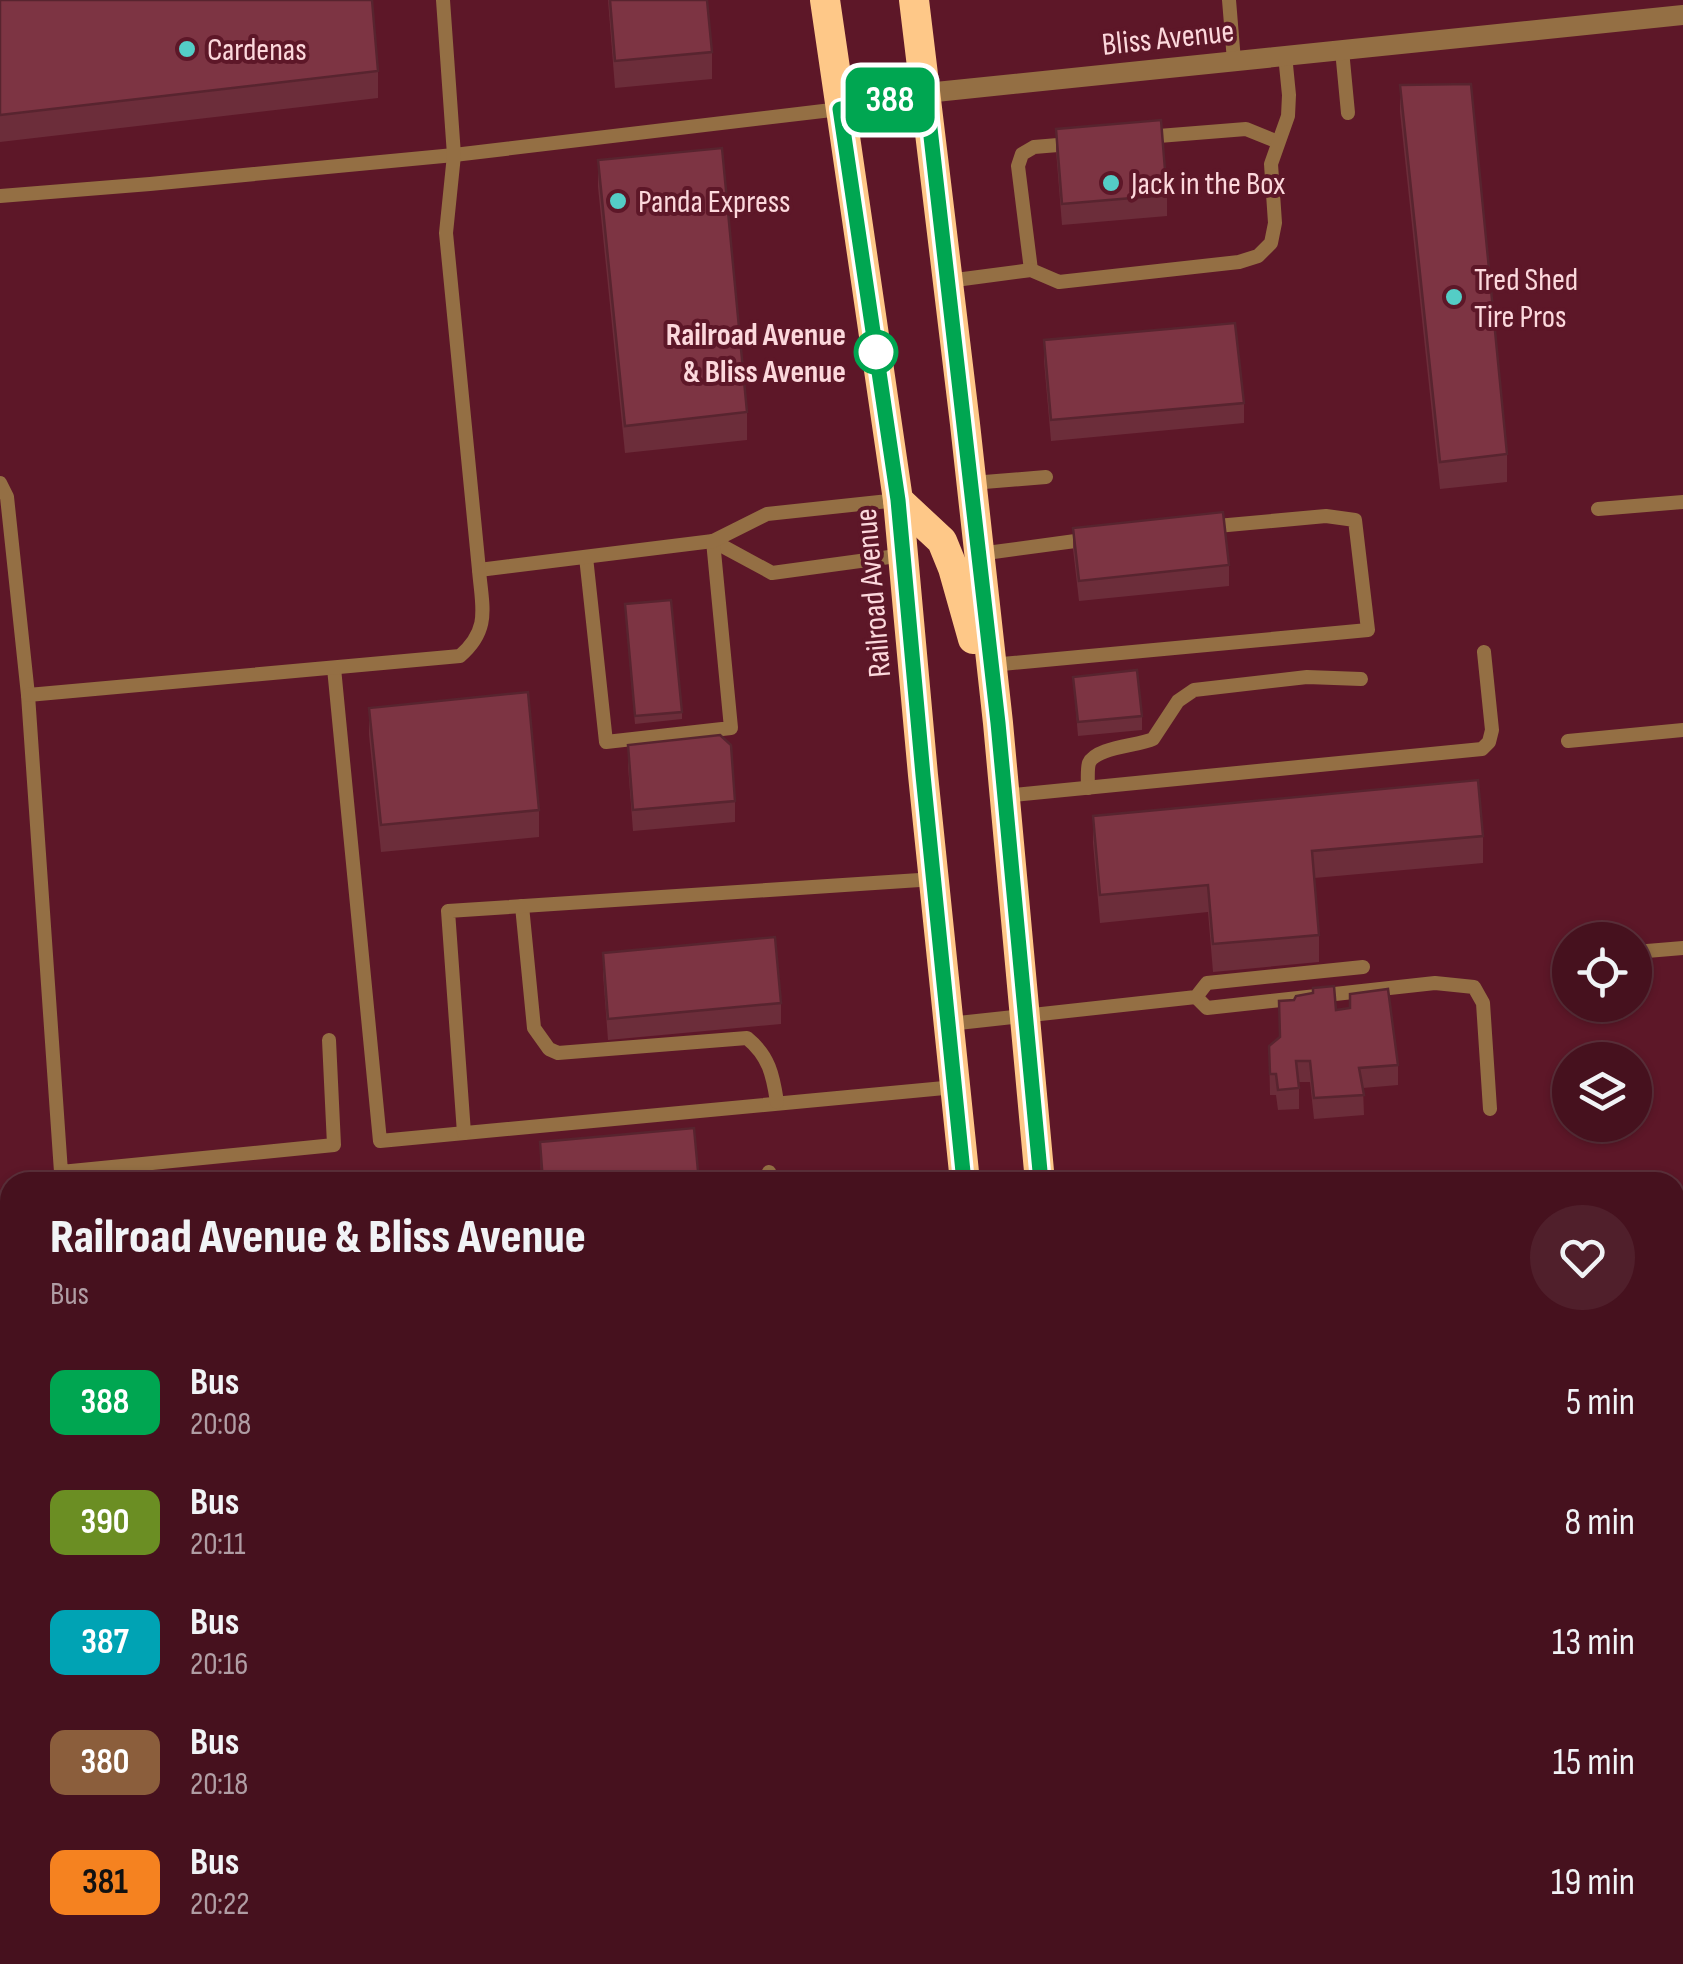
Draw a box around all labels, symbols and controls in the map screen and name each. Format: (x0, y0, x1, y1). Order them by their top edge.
street label: Bliss Avenue (1100, 12, 1236, 65)
place label: Cardenas (207, 31, 307, 70)
marker: Cardenas (176, 38, 198, 60)
line badge: 388 (832, 68, 948, 132)
text: 388 (866, 79, 914, 122)
place label: Jack in the Box (1130, 165, 1285, 204)
marker: Jack in the Box (1100, 172, 1122, 194)
place label: Panda Express (638, 183, 790, 222)
marker: Panda Express (607, 190, 629, 212)
place label: Tred Shed Tire Pros (1474, 261, 1578, 337)
marker: Tred Shed Tire Pros (1443, 286, 1465, 308)
place label: Railroad Avenue & Bliss Avenue (666, 316, 846, 392)
marker: Railroad Avenue & Bliss Avenue (855, 331, 897, 373)
street label: Railroad Avenue (847, 507, 900, 679)
map controls (1552, 922, 1652, 1142)
button: locate (1552, 922, 1652, 1022)
button: layers (1552, 1042, 1652, 1142)
button: heart (1530, 1205, 1635, 1310)
text: Railroad Avenue & Bliss Avenue (50, 1209, 586, 1266)
text: Bus (50, 1275, 89, 1314)
text: Bus (190, 1360, 239, 1405)
text: 5 min (1566, 1380, 1635, 1425)
text: 388 (81, 1381, 129, 1424)
text: 20:08 (190, 1405, 251, 1444)
text: Bus (190, 1480, 239, 1525)
text: 8 min (1565, 1500, 1635, 1545)
text: 390 (81, 1501, 129, 1544)
text: 20:11 (190, 1525, 246, 1564)
text: Bus (190, 1600, 239, 1645)
text: 13 min (1552, 1620, 1635, 1665)
text: 387 (81, 1621, 129, 1664)
text: 20:16 (190, 1645, 248, 1684)
text: Bus (190, 1720, 239, 1765)
text: 15 min (1553, 1740, 1635, 1785)
text: 380 (81, 1741, 129, 1784)
text: 20:18 (190, 1765, 248, 1804)
text: Bus (190, 1840, 239, 1885)
text: 19 min (1551, 1860, 1635, 1905)
text: 381 (82, 1861, 128, 1904)
text: 20:22 (190, 1885, 250, 1924)

